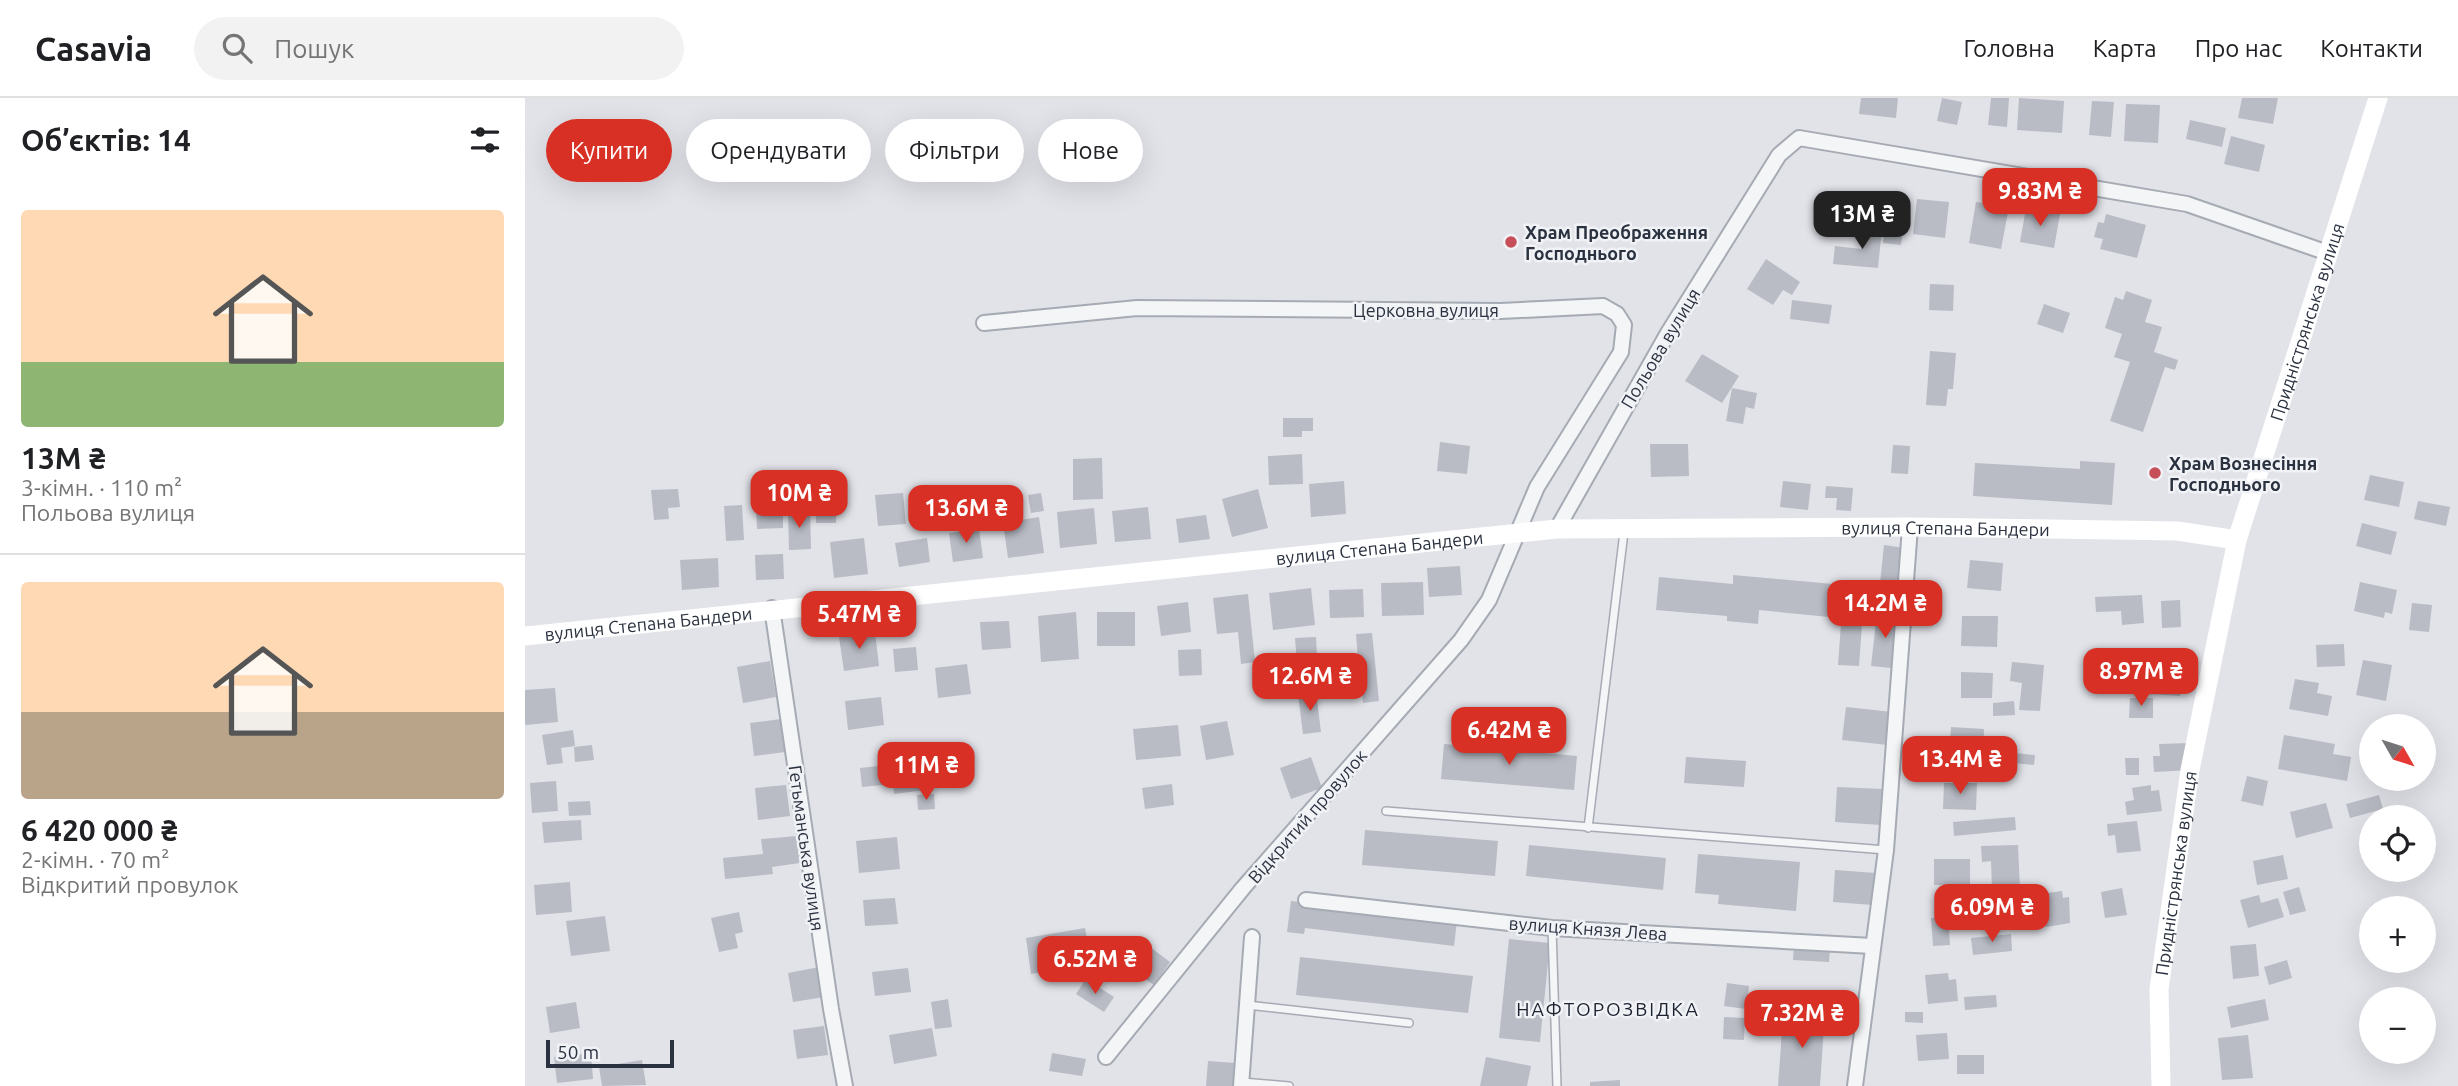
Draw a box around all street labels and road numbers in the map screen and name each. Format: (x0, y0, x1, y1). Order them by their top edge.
street label: Придністрянська вулиця (2266, 220, 2348, 423)
street label: Польова вулиця (1616, 284, 1704, 412)
street label: Церковна вулиця (1353, 300, 1499, 320)
street label: вулиця Степана Бандери (1841, 517, 2050, 539)
street label: вулиця Степана Бандери (1275, 527, 1484, 568)
street label: вулиця Степана Бандери (544, 603, 753, 644)
street label: Відкритий провулок (1244, 745, 1370, 887)
street label: Гетьманська вулиця (785, 764, 829, 932)
street label: Придністрянська вулиця (2151, 770, 2200, 977)
street label: вулиця Князя Лева (1508, 912, 1668, 944)

